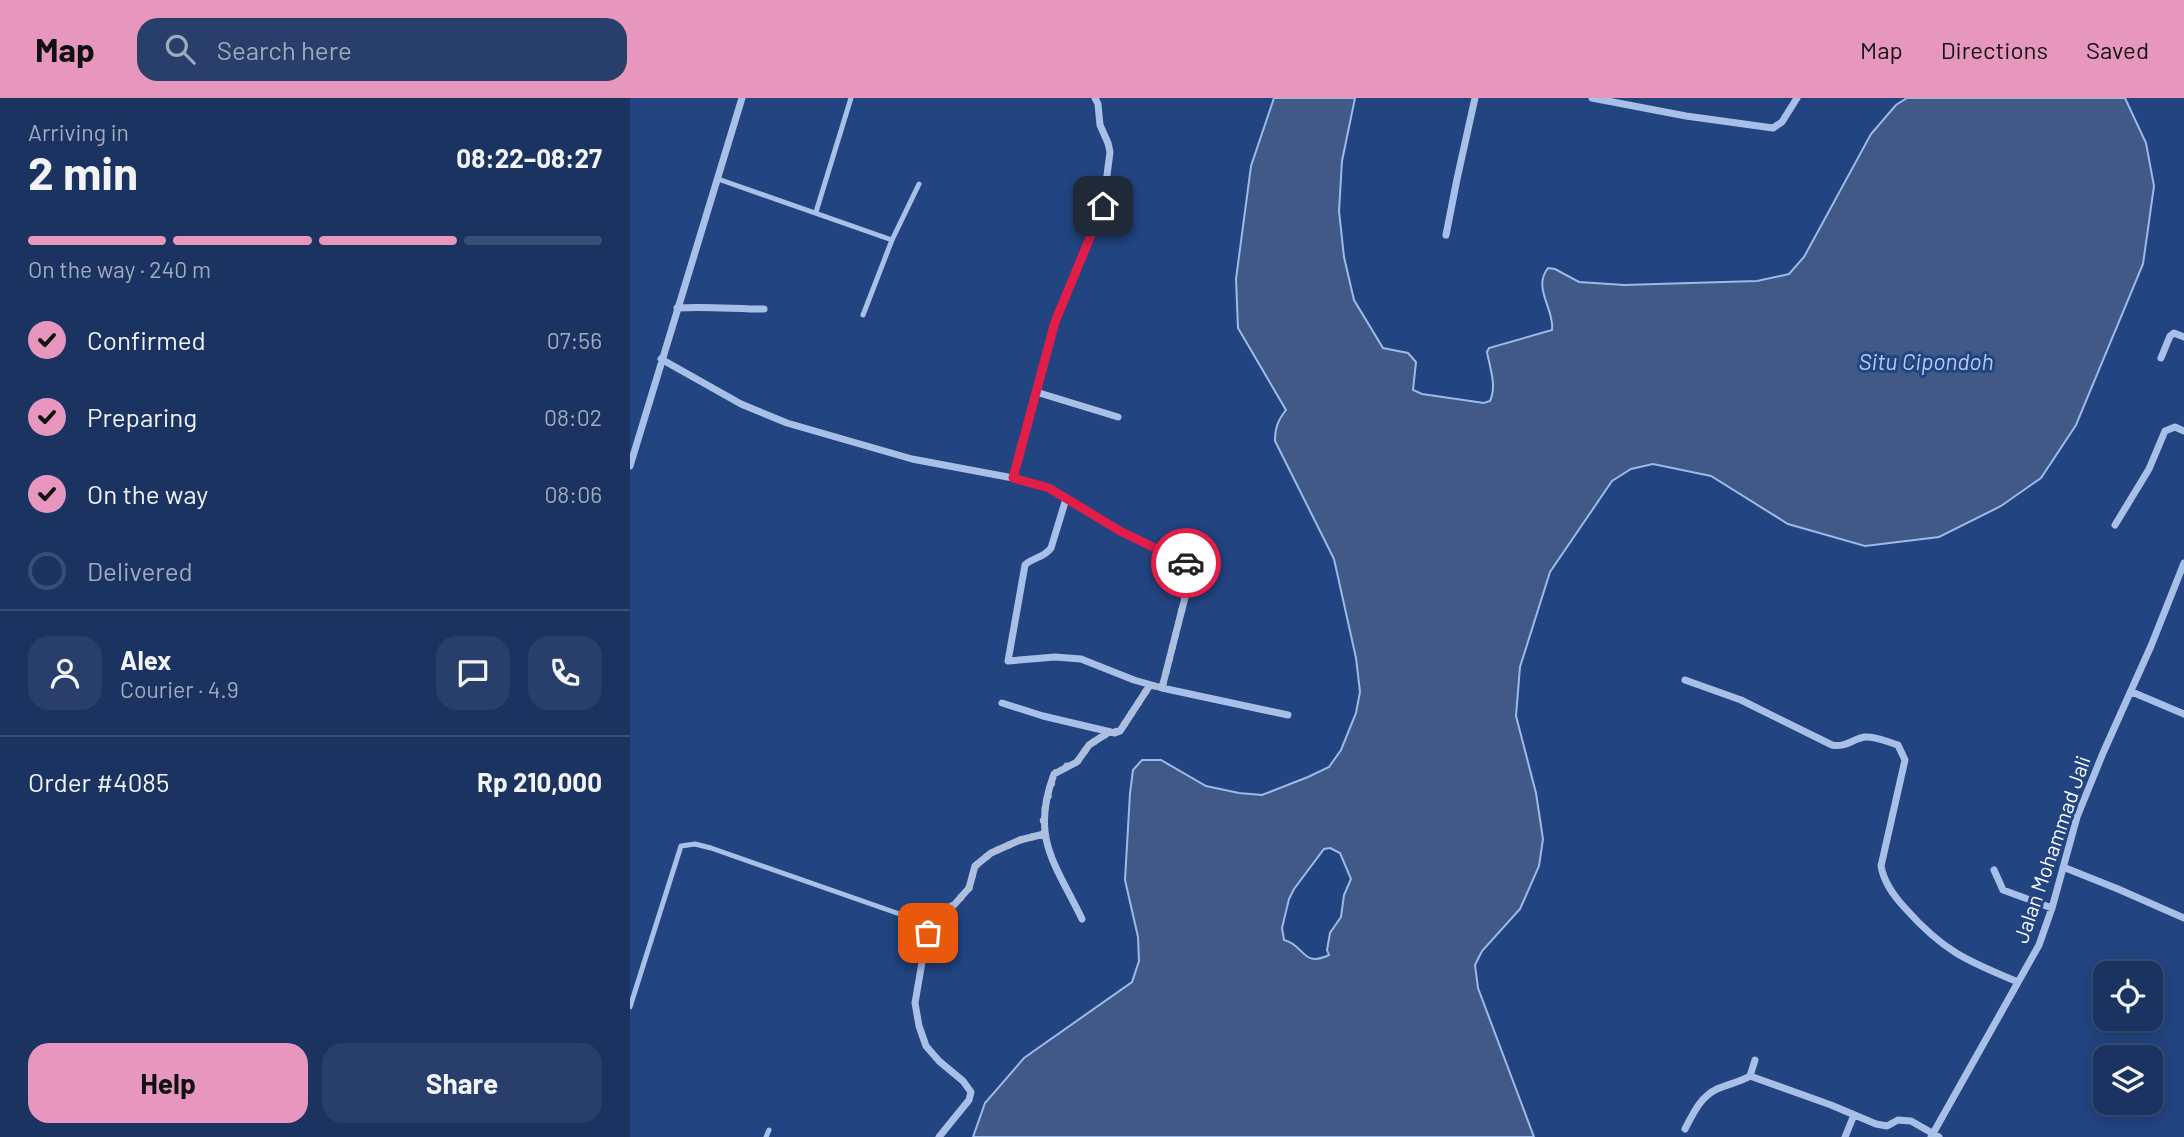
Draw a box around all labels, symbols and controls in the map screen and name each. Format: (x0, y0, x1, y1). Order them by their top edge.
search box (137, 18, 627, 81)
text: Map (35, 29, 95, 69)
icon: search (161, 30, 199, 68)
text: Search here (217, 34, 352, 65)
text: Map (1860, 35, 1903, 64)
text: Directions (1941, 35, 2048, 64)
text: Saved (2086, 35, 2149, 64)
text: Arriving in (28, 118, 129, 146)
text: 08:22–08:27 (456, 142, 602, 173)
text: 2 min (28, 144, 138, 199)
pin (1073, 176, 1133, 236)
icon: home (1084, 187, 1122, 225)
text: On the way · 240 m (28, 255, 211, 283)
icon: check (28, 321, 66, 359)
text: Confirmed (87, 324, 206, 355)
text: 07:56 (547, 326, 602, 354)
water label: Situ Cipondoh (1858, 347, 1994, 375)
icon: check (28, 398, 66, 436)
text: Preparing (87, 401, 197, 432)
text: 08:02 (544, 403, 602, 431)
icon: check (28, 475, 66, 513)
text: On the way (87, 478, 208, 509)
text: 08:06 (544, 480, 602, 508)
courier (1151, 528, 1221, 598)
icon: car (1167, 544, 1205, 582)
text: Delivered (87, 555, 193, 586)
button: person (28, 636, 102, 710)
button: chat (436, 636, 510, 710)
button: phone (528, 636, 602, 710)
text: Alex (120, 644, 171, 675)
text: Courier · 4.9 (120, 675, 239, 703)
street label: Jalan Mohammad Jali (2007, 752, 2095, 946)
text: Order #4085 (28, 766, 169, 797)
text: Rp 210,000 (477, 766, 602, 797)
pin (898, 903, 958, 963)
icon: bag (909, 914, 947, 952)
map controls (2093, 961, 2163, 1115)
button: locate (2093, 961, 2163, 1031)
button: Help (28, 1043, 308, 1123)
button: Share (322, 1043, 602, 1123)
button: layers (2093, 1045, 2163, 1115)

